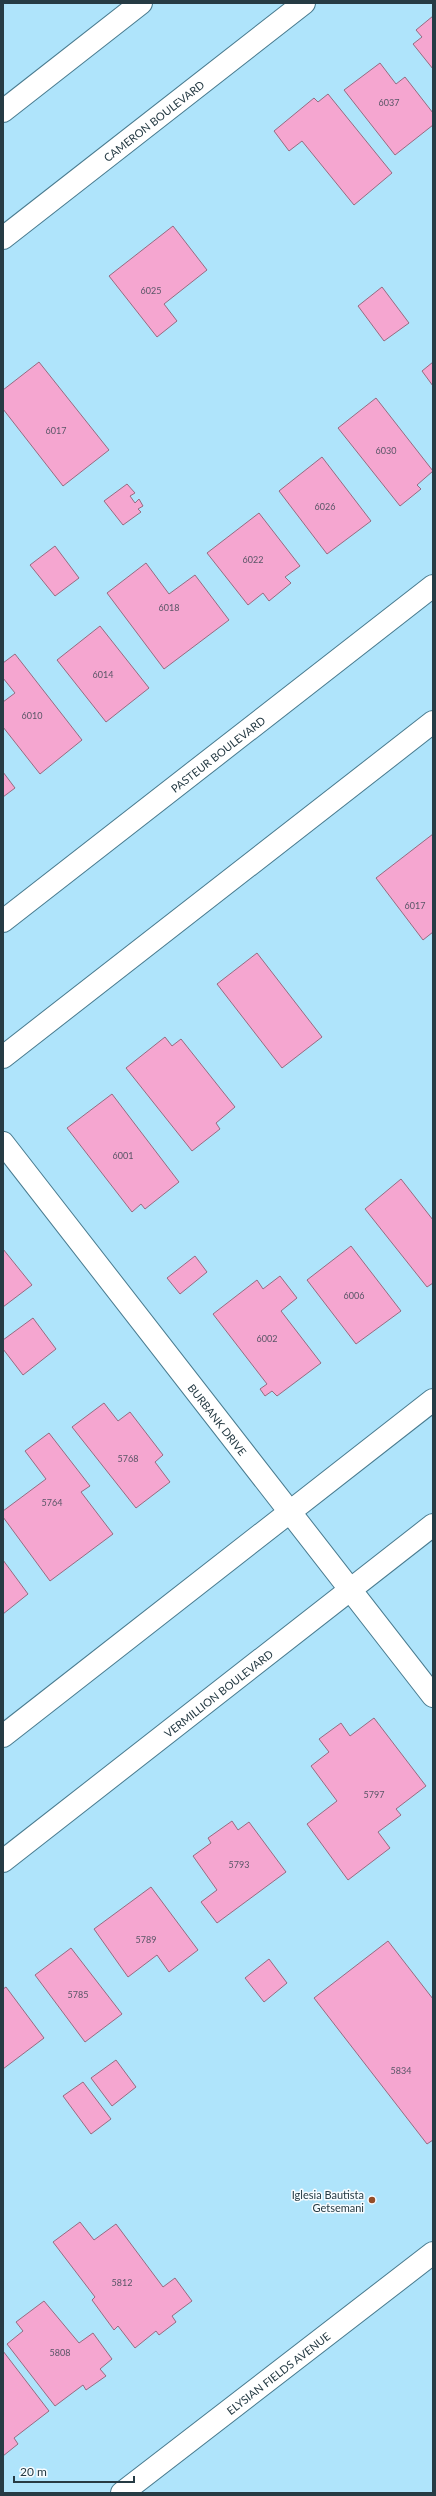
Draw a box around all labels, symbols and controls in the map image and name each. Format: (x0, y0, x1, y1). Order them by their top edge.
street label: CAMERON BOULEVARD (101, 77, 206, 164)
house number: 6037 (379, 97, 399, 108)
house number: 6025 (141, 285, 161, 296)
house number: 6017 (46, 425, 66, 436)
house number: 6030 (376, 445, 396, 456)
house number: 6026 (315, 501, 335, 512)
house number: 6022 (243, 554, 263, 565)
house number: 6018 (159, 602, 179, 613)
house number: 6014 (93, 669, 113, 680)
house number: 6010 (22, 710, 42, 721)
street label: PASTEUR BOULEVARD (168, 713, 267, 795)
house number: 6017 (405, 900, 425, 911)
house number: 6001 (113, 1150, 133, 1161)
house number: 6006 (344, 1290, 364, 1301)
house number: 6002 (257, 1333, 277, 1344)
street label: BURBANK DRIVE (186, 1381, 250, 1458)
house number: 5768 (118, 1453, 138, 1464)
house number: 5764 (42, 1497, 62, 1508)
street label: VERMILLION BOULEVARD (161, 1646, 275, 1739)
house number: 5797 (364, 1789, 384, 1800)
house number: 5793 (229, 1859, 249, 1870)
house number: 5789 (136, 1934, 156, 1945)
house number: 5785 (68, 1989, 88, 2000)
house number: 5834 (391, 2065, 411, 2076)
place label: Iglesia Bautista Getsemani (292, 2188, 364, 2214)
marker: Iglesia Bautista Getsemani (367, 2195, 377, 2205)
house number: 5812 (112, 2277, 132, 2288)
street label: ELYSIAN FIELDS AVENUE (224, 2329, 332, 2417)
house number: 5808 (50, 2347, 70, 2358)
scale bar (14, 2458, 134, 2484)
text: 20 m (20, 2464, 47, 2479)

